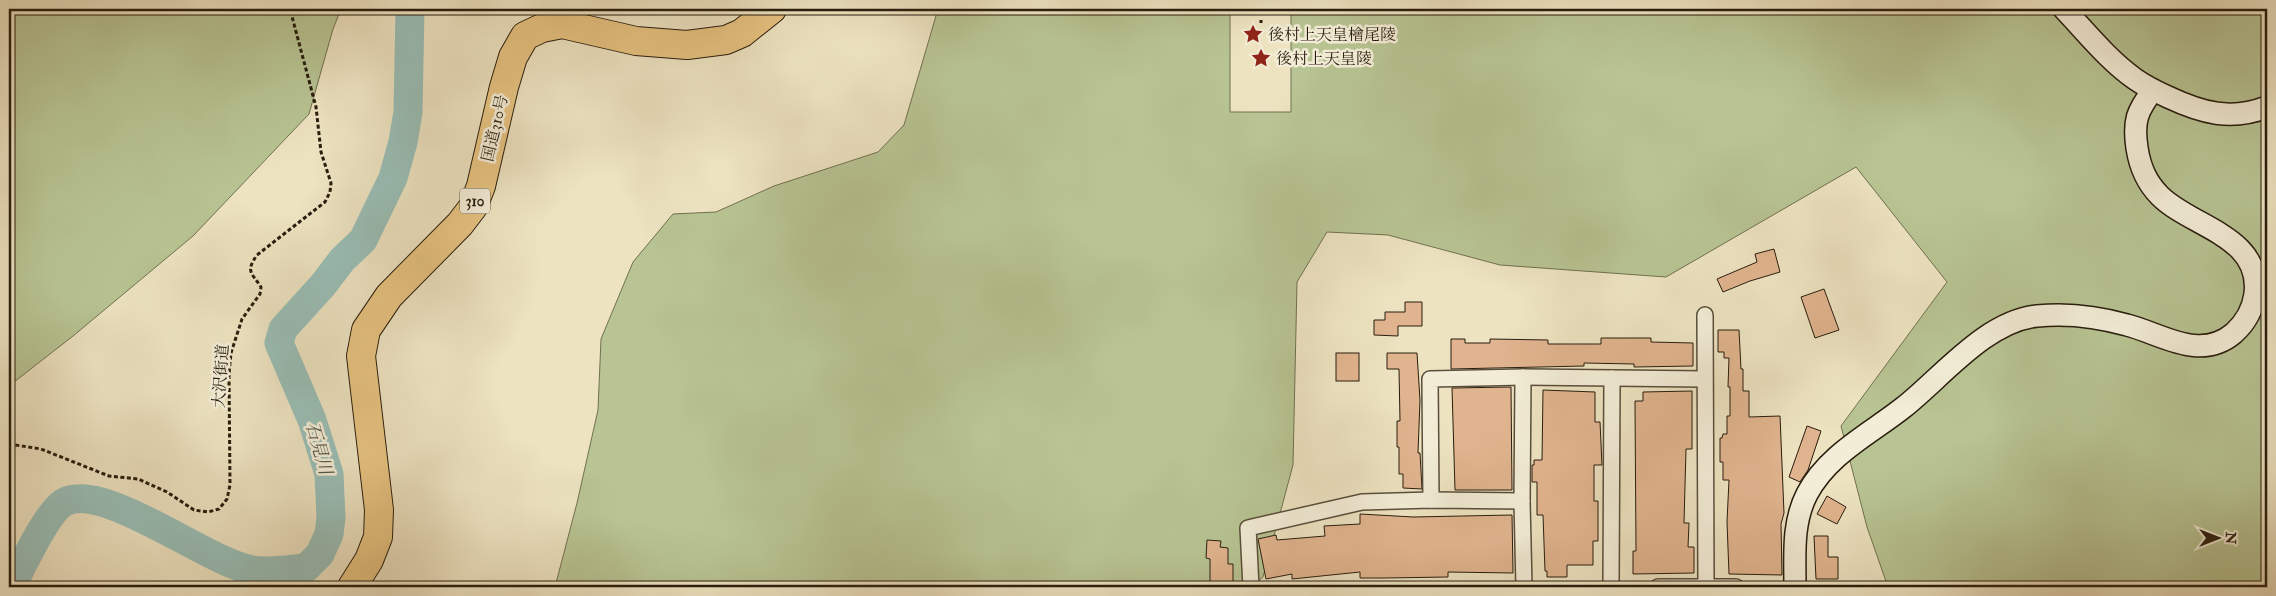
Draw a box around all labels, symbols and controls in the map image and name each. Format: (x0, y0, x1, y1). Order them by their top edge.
place icon: 後村上天皇檜尾陵 (1242, 23, 1264, 45)
place label: 後村上天皇檜尾陵 (1268, 25, 1396, 45)
place icon: 後村上天皇陵 (1250, 47, 1272, 69)
place label: 後村上天皇陵 (1276, 49, 1372, 69)
street label: 国道310号 (478, 93, 512, 164)
road number: 310 (460, 188, 490, 214)
street label: 大沢街道 (209, 343, 233, 409)
water label: 石見川 (300, 419, 338, 479)
north arrow (2194, 514, 2244, 564)
text: N (2222, 531, 2239, 545)

